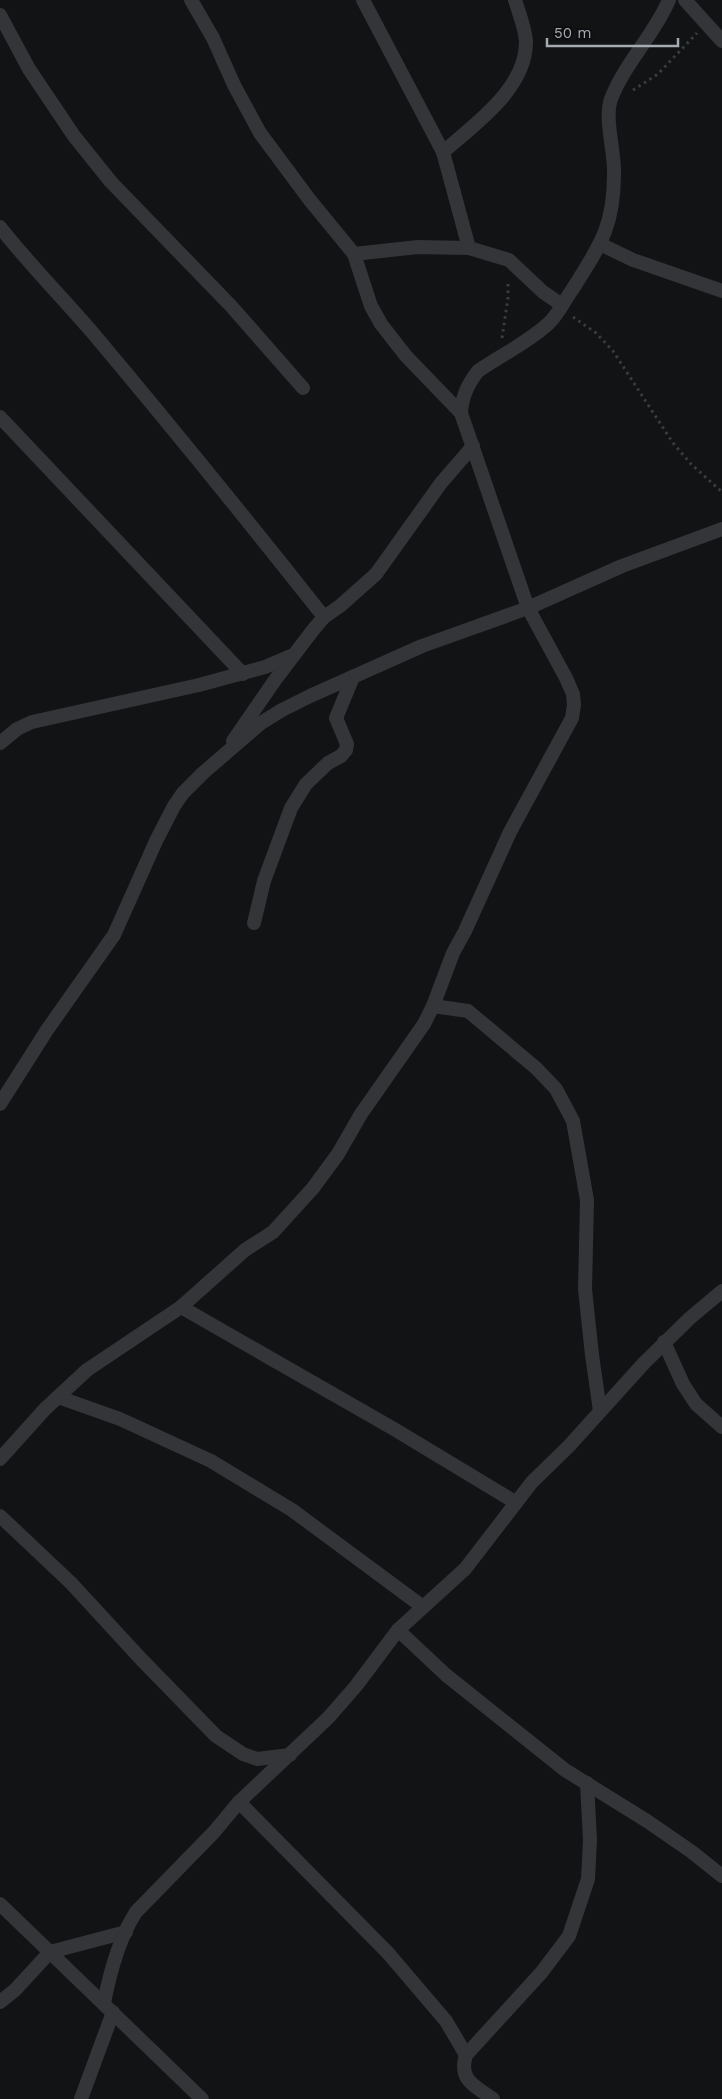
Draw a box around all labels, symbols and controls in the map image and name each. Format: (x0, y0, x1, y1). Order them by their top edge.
scale bar (547, 15, 678, 47)
text: 50 m (554, 24, 591, 42)

